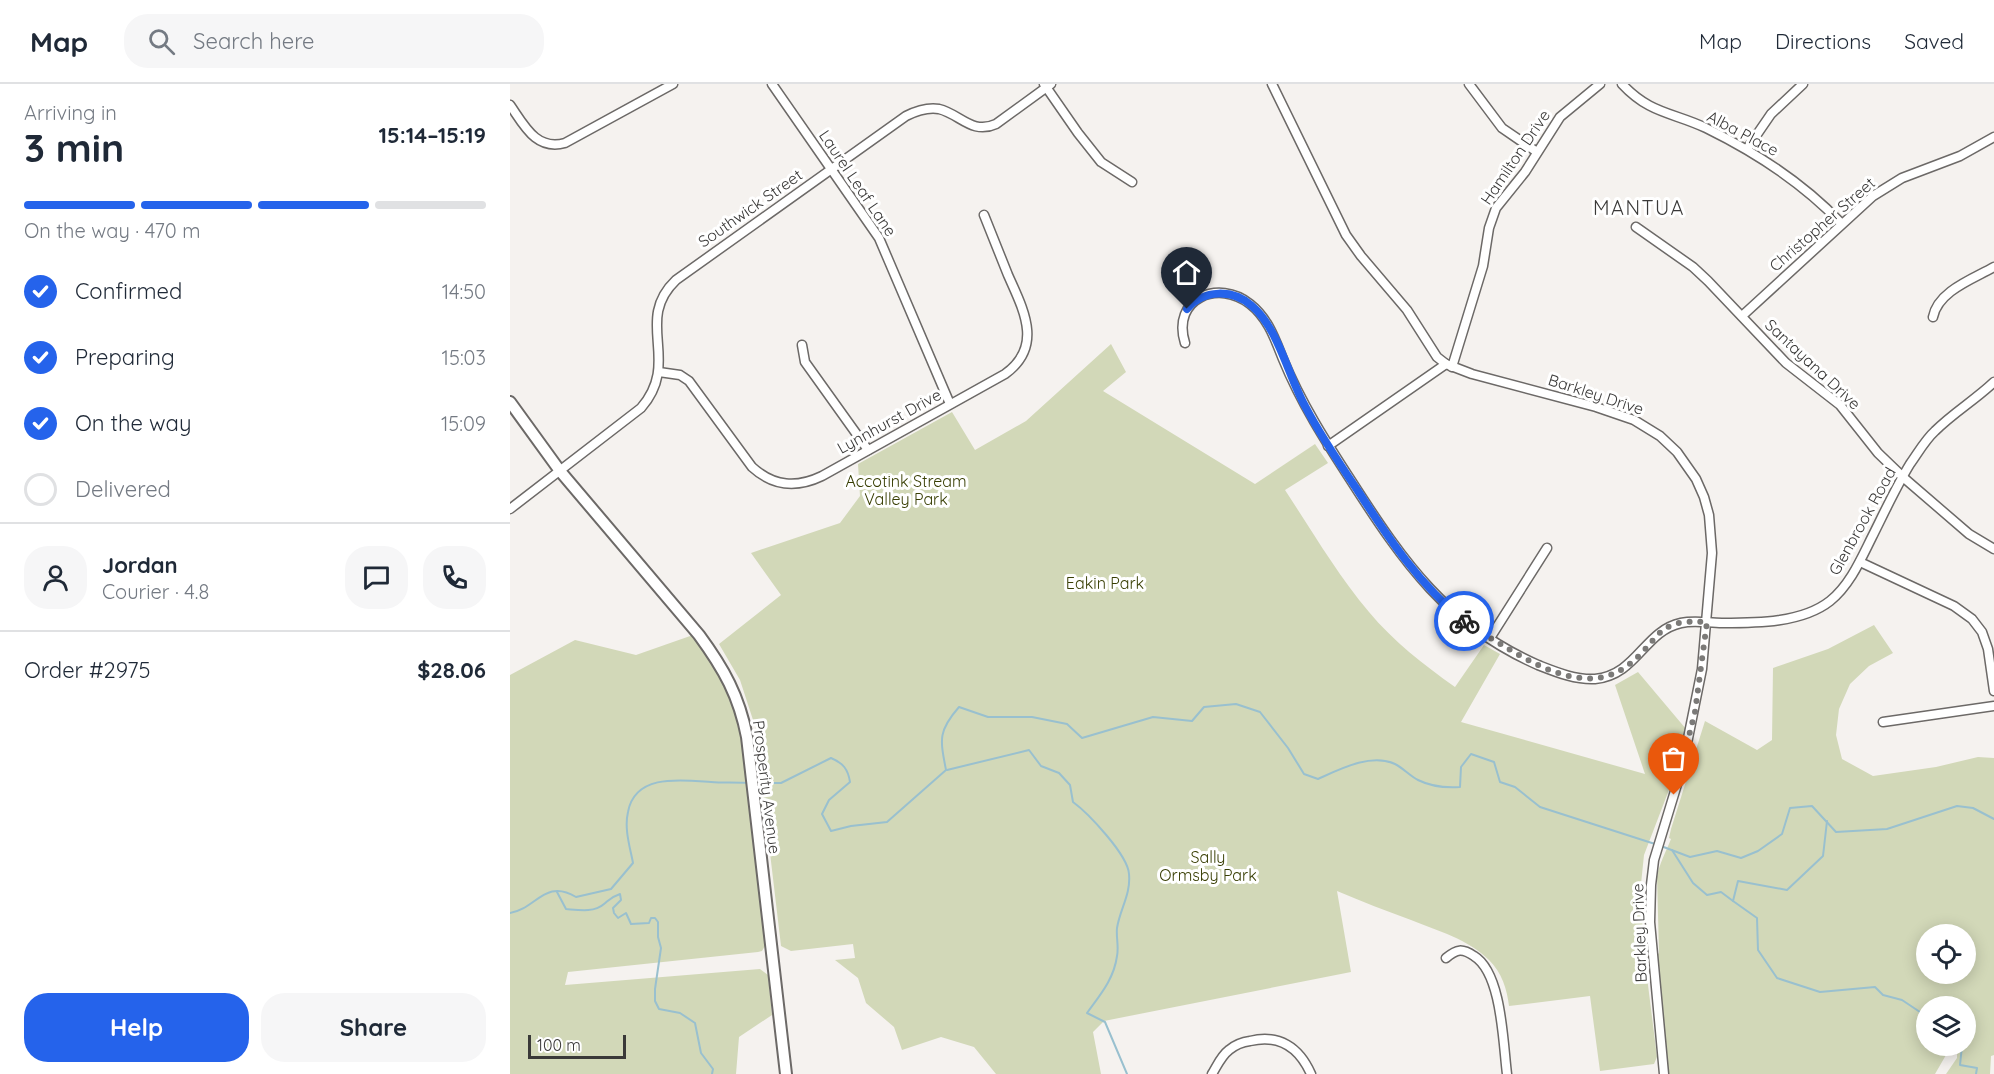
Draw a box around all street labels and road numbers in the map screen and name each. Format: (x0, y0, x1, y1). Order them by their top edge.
street label: Hamilton Drive (1476, 106, 1554, 208)
street label: Alba Place (1704, 106, 1782, 160)
street label: Laurel Leaf Lane (815, 126, 901, 240)
street label: Southwick Street (694, 165, 806, 251)
street label: Christopher Street (1765, 173, 1879, 275)
street label: Santayana Drive (1761, 315, 1865, 413)
street label: Barkley Drive (1546, 369, 1646, 419)
street label: Lynnhurst Drive (833, 384, 945, 458)
street label: Glenbrook Road (1824, 464, 1900, 578)
street label: Prosperity Avenue (749, 719, 785, 855)
street label: Barkley Drive (1627, 883, 1651, 983)

